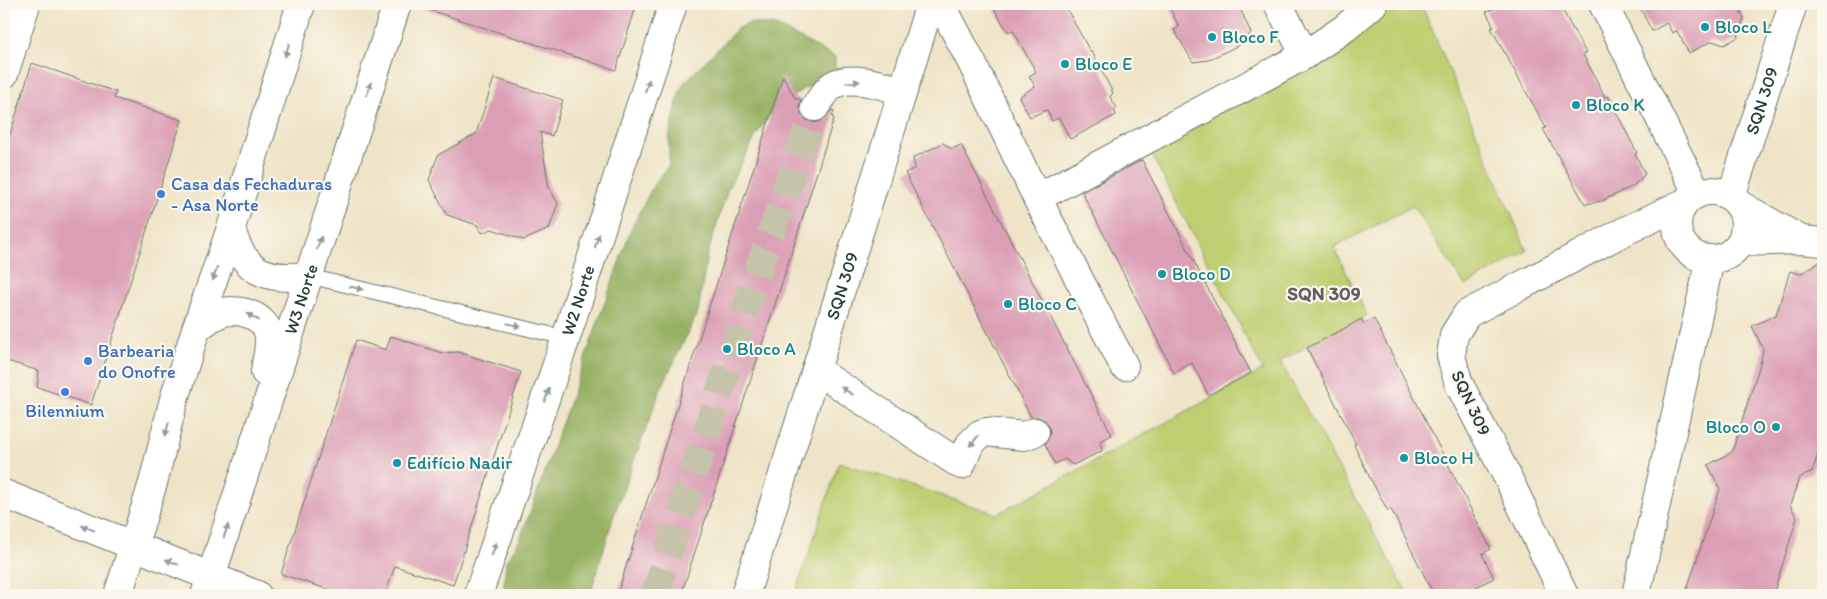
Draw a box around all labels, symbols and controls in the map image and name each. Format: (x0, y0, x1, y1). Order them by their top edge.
place label: Bloco L (1715, 16, 1771, 38)
marker: Bloco L (1699, 21, 1711, 33)
place label: Bloco F (1222, 26, 1279, 48)
marker: Bloco F (1206, 31, 1218, 43)
one-way arrow (282, 43, 290, 58)
place label: Bloco E (1075, 53, 1132, 75)
marker: Bloco E (1059, 58, 1071, 70)
street label: SQN 309 (1741, 64, 1783, 137)
one-way arrow (845, 77, 861, 85)
one-way arrow (643, 78, 651, 93)
one-way arrow (366, 81, 374, 96)
place label: Bloco K (1586, 94, 1645, 116)
marker: Bloco K (1570, 99, 1582, 111)
place label: Casa das Fechaduras - Asa Norte (171, 173, 332, 216)
marker: Casa das Fechaduras - Asa Norte (155, 188, 167, 200)
one-way arrow (594, 233, 602, 248)
one-way arrow (316, 236, 323, 251)
street label: SQN 309 (821, 249, 863, 322)
street label: W3 Norte (279, 261, 323, 337)
street label: W2 Norte (556, 263, 600, 339)
place label: Bloco D (1172, 263, 1231, 285)
one-way arrow (211, 266, 218, 281)
marker: Bloco D (1156, 268, 1168, 280)
district label: SQN 309 (1287, 282, 1361, 305)
one-way arrow (348, 284, 363, 292)
place label: Bloco C (1018, 293, 1077, 315)
marker: Bloco C (1002, 298, 1014, 310)
one-way arrow (247, 313, 260, 322)
one-way arrow (506, 321, 521, 329)
place label: Bloco A (737, 338, 796, 360)
place label: Barbearia do Onofre (98, 340, 176, 383)
marker: Bloco A (721, 343, 733, 355)
marker: Barbearia do Onofre (82, 355, 94, 367)
street label: SQN 309 (1446, 367, 1496, 439)
marker: Bilennium (59, 386, 71, 398)
one-way arrow (841, 386, 854, 396)
one-way arrow (544, 388, 551, 403)
place label: Bilennium (25, 400, 105, 422)
place label: Bloco O (1706, 416, 1766, 438)
one-way arrow (162, 421, 170, 436)
marker: Bloco O (1770, 421, 1782, 433)
one-way arrow (968, 435, 979, 448)
place label: Bloco H (1414, 447, 1474, 469)
place label: Edifício Nadir (407, 452, 512, 474)
marker: Bloco H (1398, 452, 1410, 464)
marker: Edifício Nadir (391, 457, 403, 469)
one-way arrow (222, 523, 230, 538)
one-way arrow (81, 524, 96, 531)
one-way arrow (490, 541, 498, 556)
one-way arrow (165, 557, 179, 565)

